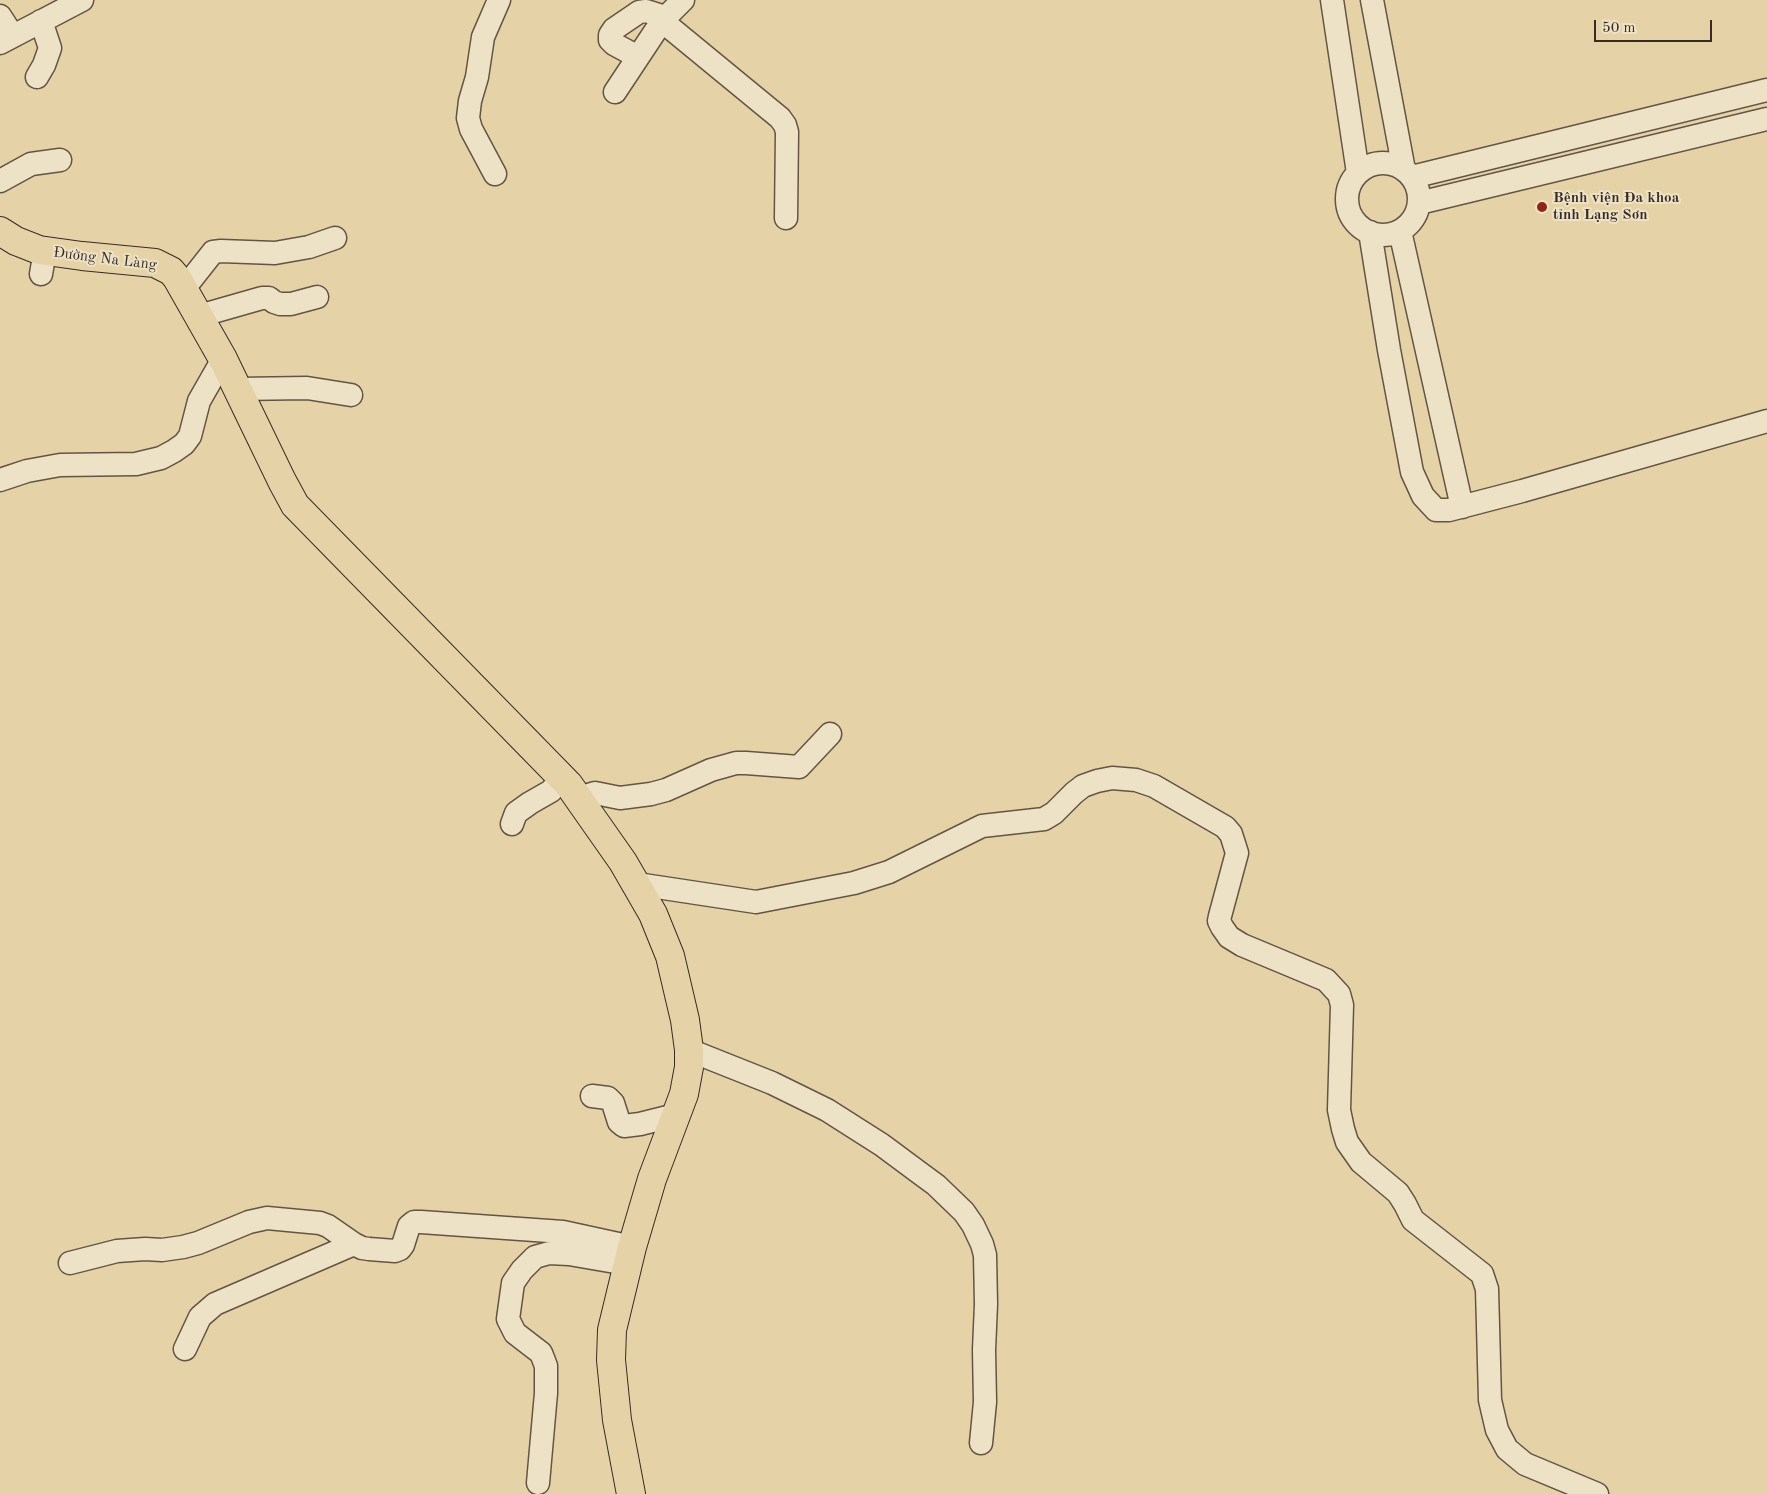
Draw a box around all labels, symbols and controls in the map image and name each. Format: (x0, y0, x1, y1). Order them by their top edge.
scale bar (1597, 10, 1714, 42)
text: 50 m (1602, 21, 1636, 36)
place label: Bệnh viện Đa khoa tỉnh Lạng Sơn (1553, 189, 1679, 224)
marker: Bệnh viện Đa khoa tỉnh Lạng Sơn (1535, 200, 1549, 214)
street label: Đường Na Làng (52, 244, 158, 274)

